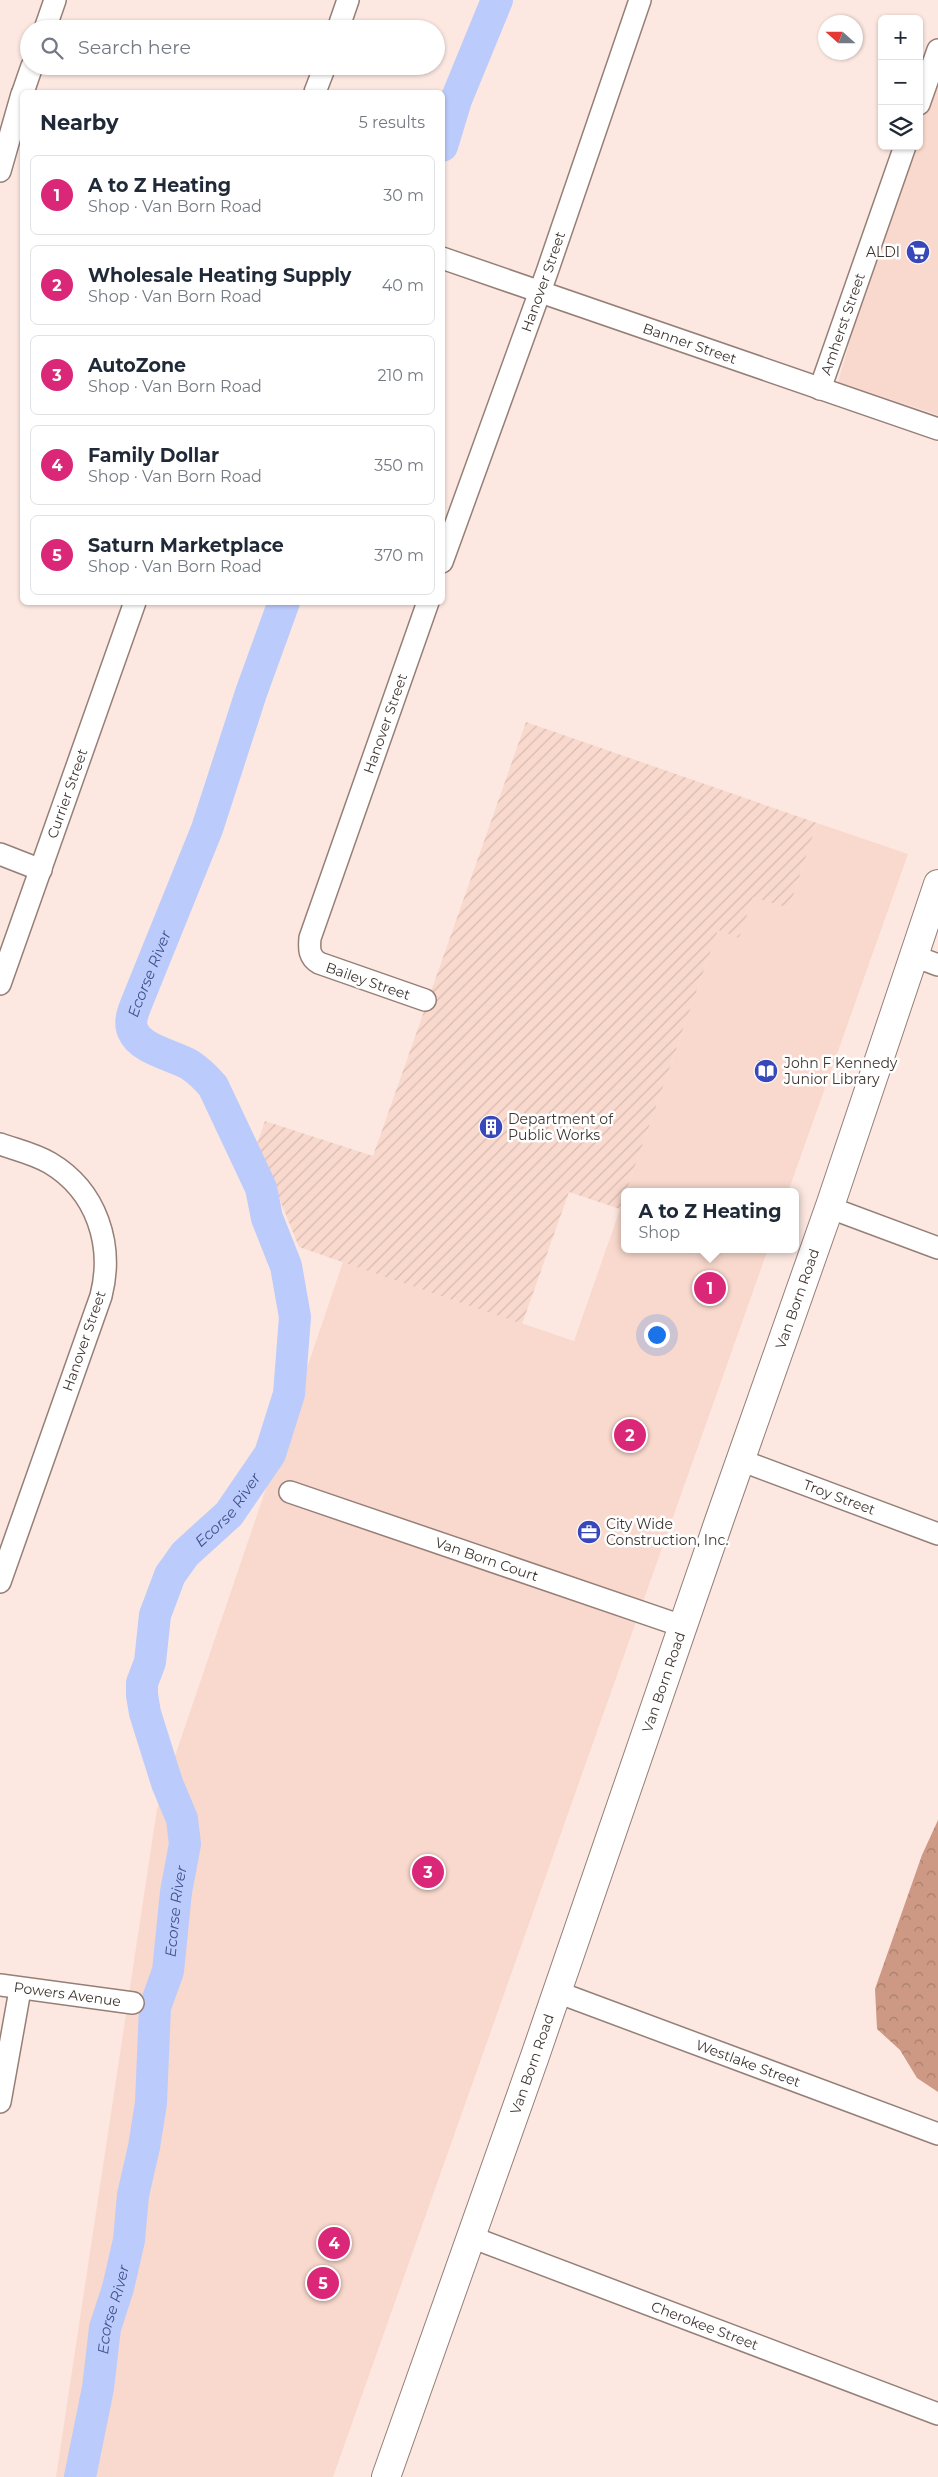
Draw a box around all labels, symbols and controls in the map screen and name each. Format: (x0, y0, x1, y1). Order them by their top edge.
north arrow (818, 15, 863, 60)
map controls (878, 15, 923, 150)
button: + (878, 15, 923, 60)
search box (20, 20, 445, 75)
icon: search (38, 34, 66, 62)
text: Search here (78, 36, 191, 59)
button: − (878, 60, 923, 105)
button: layers (878, 105, 923, 150)
text: Nearby (40, 110, 119, 135)
text: 5 results (359, 113, 425, 132)
text: A to Z Heating (88, 174, 231, 197)
text: 1 (54, 186, 60, 205)
text: 30 m (383, 186, 424, 205)
text: Shop · Van Born Road (88, 197, 262, 216)
street label: Hanover Street (517, 229, 569, 334)
supermarket icon: ALDI (905, 239, 931, 265)
place label: ALDI (866, 243, 900, 261)
text: Wholesale Heating Supply (88, 264, 351, 287)
street label: Amherst Street (817, 270, 869, 377)
text: 2 (52, 276, 62, 295)
text: 40 m (382, 276, 424, 295)
text: Shop · Van Born Road (88, 287, 262, 306)
street label: Banner Street (640, 319, 739, 368)
text: AutoZone (88, 354, 186, 377)
text: 3 (52, 366, 62, 385)
text: 210 m (377, 366, 424, 385)
text: Shop · Van Born Road (88, 377, 262, 396)
text: Family Dollar (88, 444, 219, 467)
text: 4 (51, 456, 63, 475)
text: 350 m (374, 456, 424, 475)
text: Shop · Van Born Road (88, 467, 262, 486)
text: Saturn Marketplace (88, 534, 284, 557)
text: 5 (52, 546, 62, 565)
text: 370 m (374, 546, 424, 565)
text: Shop · Van Born Road (88, 557, 262, 576)
street label: Hanover Street (359, 671, 411, 776)
street label: Currier Street (43, 746, 92, 841)
water label: Ecorse River (123, 926, 175, 1019)
street label: Bailey Street (323, 958, 413, 1004)
place label: John F Kennedy Junior Library (783, 1054, 898, 1088)
library icon: John F Kennedy Junior Library (753, 1058, 779, 1084)
place label: Department of Public Works (508, 1110, 614, 1144)
building icon: Department of Public Works (478, 1114, 504, 1140)
popup (621, 1188, 799, 1253)
text: A to Z Heating (638, 1200, 782, 1223)
text: Shop (638, 1223, 680, 1242)
street label: Van Born Road (771, 1246, 823, 1351)
pin: 1 (694, 1269, 726, 1307)
street label: Hanover Street (58, 1288, 110, 1394)
your location (644, 1322, 670, 1348)
pin: 2 (614, 1416, 646, 1454)
water label: Ecorse River (190, 1468, 265, 1550)
street label: Troy Street (801, 1475, 878, 1519)
place label: City Wide Construction, Inc. (606, 1515, 729, 1549)
office icon: City Wide Construction, Inc. (576, 1519, 602, 1545)
street label: Van Born Court (433, 1533, 541, 1585)
street label: Van Born Road (638, 1629, 689, 1735)
pin: 3 (412, 1853, 444, 1891)
water label: Ecorse River (160, 1863, 190, 1958)
street label: Powers Avenue (13, 1978, 122, 2010)
street label: Van Born Road (506, 2012, 558, 2117)
street label: Westlake Street (693, 2036, 803, 2091)
pin: 4 (318, 2224, 350, 2262)
water label: Ecorse River (93, 2262, 133, 2355)
pin: 5 (307, 2264, 339, 2302)
street label: Cherokee Street (649, 2297, 761, 2354)

